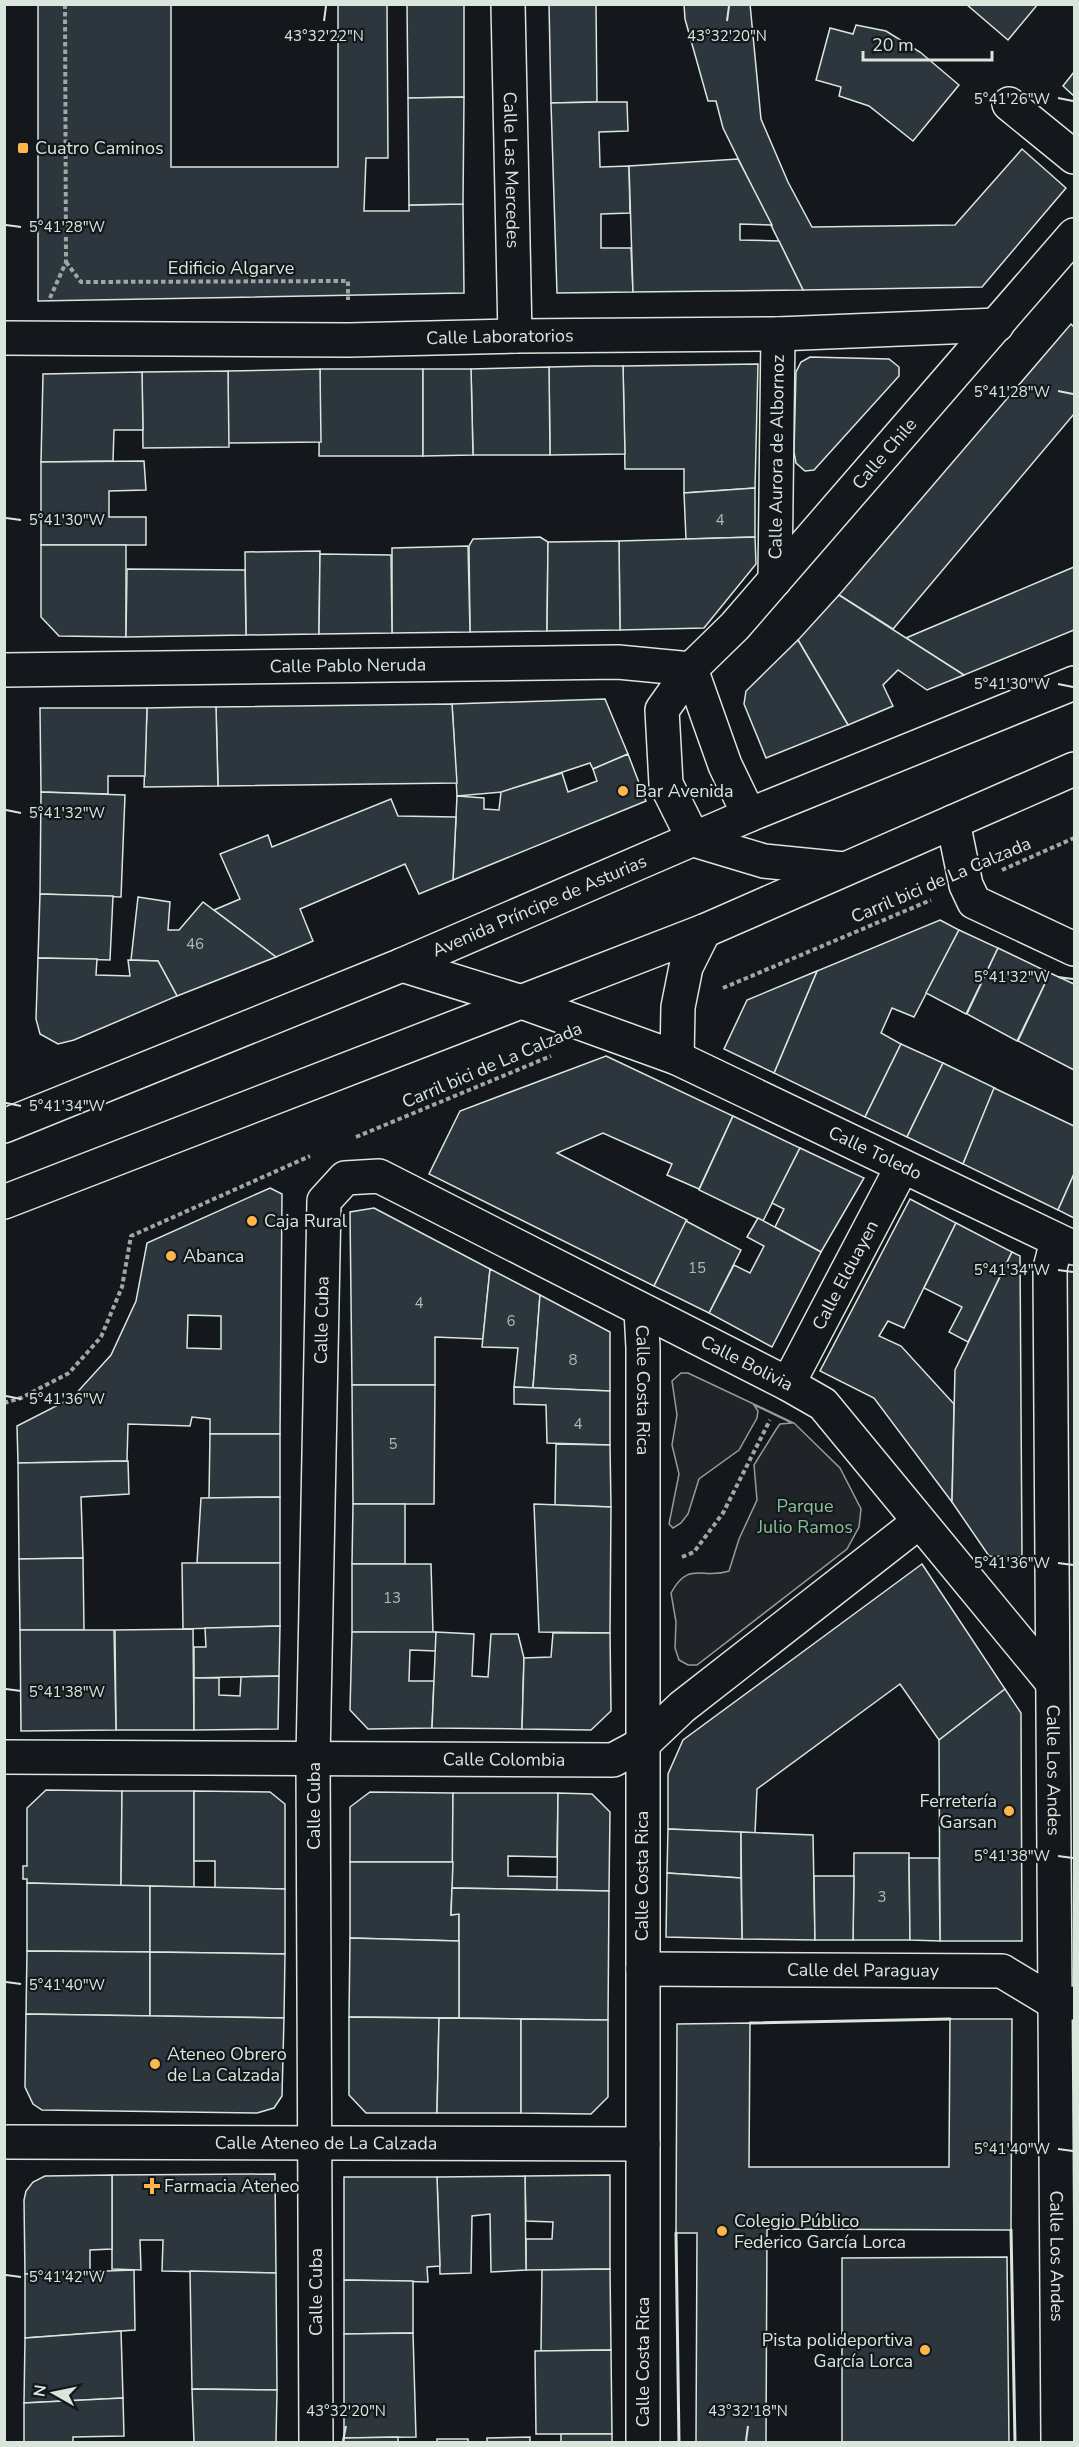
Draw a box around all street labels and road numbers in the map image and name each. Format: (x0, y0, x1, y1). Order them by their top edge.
street label: Calle Las Mercedes (498, 91, 525, 249)
street label: Edificio Algarve (168, 256, 294, 280)
street label: Calle Laboratorios (426, 324, 574, 350)
street label: Calle Aurora de Albornoz (763, 354, 790, 560)
street label: Calle Chile (847, 413, 922, 495)
street label: Calle Pablo Neruda (270, 652, 426, 679)
street label: Carril bici de La Calzada (847, 831, 1035, 929)
street label: Avenida Príncipe de Asturias (428, 849, 650, 963)
street label: Carril bici de La Calzada (398, 1016, 586, 1114)
street label: Calle Toledo (824, 1120, 926, 1185)
street label: Calle Elduayen (806, 1216, 884, 1334)
street label: Calle Cuba (309, 1276, 335, 1364)
street label: Calle Costa Rica (630, 1324, 655, 1455)
street label: Calle Bolivia (696, 1330, 797, 1397)
street label: Calle Los Andes (1041, 1704, 1066, 1836)
street label: Calle Colombia (443, 1747, 565, 1772)
street label: Calle Cuba (302, 1762, 326, 1850)
street label: Calle Costa Rica (630, 1811, 654, 1941)
street label: Calle del Paraguay (787, 1958, 940, 1983)
street label: Calle Ateneo de La Calzada (215, 2131, 437, 2155)
street label: Calle Los Andes (1044, 2190, 1069, 2322)
street label: Calle Cuba (304, 2248, 328, 2336)
street label: Calle Costa Rica (631, 2297, 655, 2427)

